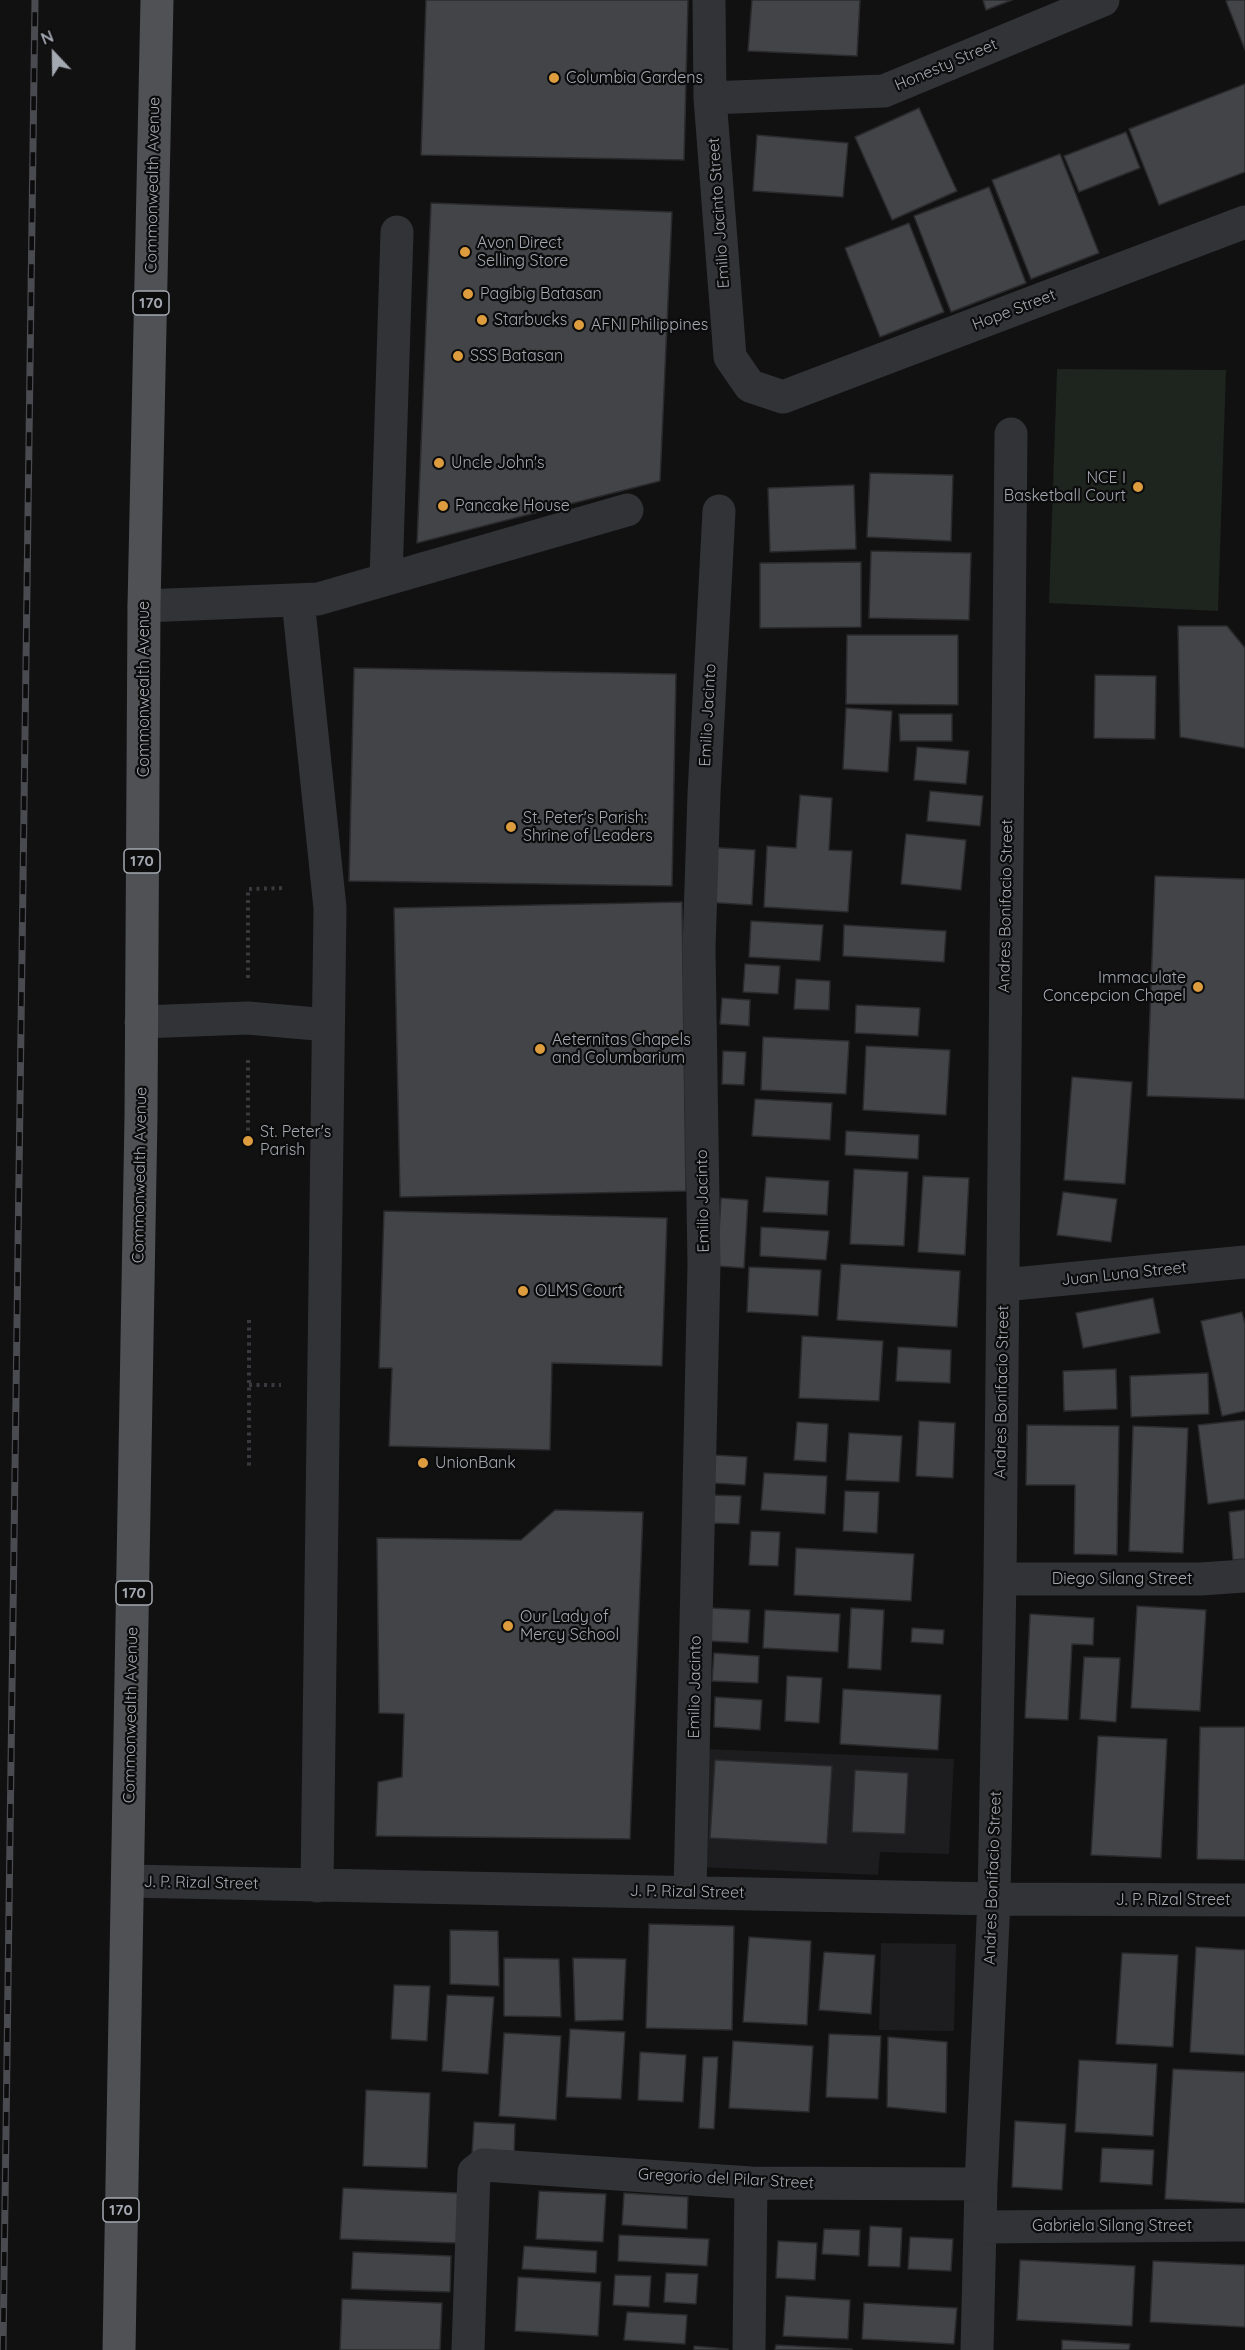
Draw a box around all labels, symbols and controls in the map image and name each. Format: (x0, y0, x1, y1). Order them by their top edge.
north arrow (24, 24, 84, 84)
text: N (38, 26, 56, 49)
street label: Honesty Street (892, 35, 1000, 95)
place label: Columbia Gardens (566, 68, 703, 88)
marker: Columbia Gardens (547, 71, 561, 85)
street label: Commonwealth Avenue (142, 97, 164, 273)
street label: Emilio Jacinto Street (704, 137, 734, 289)
place label: Avon Direct Selling Store (477, 233, 568, 271)
marker: Avon Direct Selling Store (458, 245, 472, 259)
place label: Pagibig Batasan (480, 284, 602, 304)
street label: Hope Street (969, 285, 1059, 335)
marker: Pagibig Batasan (461, 287, 475, 301)
road number: 170 (133, 291, 169, 315)
place label: Starbucks (494, 310, 567, 330)
marker: Starbucks (475, 313, 489, 327)
place label: AFNI Philippines (591, 315, 708, 335)
marker: AFNI Philippines (572, 318, 586, 332)
place label: SSS Batasan (470, 346, 563, 366)
marker: SSS Batasan (451, 349, 465, 363)
place label: Uncle John's (451, 453, 545, 473)
marker: Uncle John's (432, 456, 446, 470)
place label: NCE I Basketball Court (1004, 468, 1126, 506)
marker: NCE I Basketball Court (1131, 480, 1145, 494)
place label: Pancake House (455, 496, 570, 516)
marker: Pancake House (436, 499, 450, 513)
street label: Commonwealth Avenue (134, 601, 154, 777)
street label: Emilio Jacinto (696, 663, 720, 767)
place label: St. Peter's Parish: Shrine of Leaders (523, 808, 653, 846)
street label: Andres Bonifacio Street (995, 819, 1017, 993)
marker: St. Peter's Parish: Shrine of Leaders (504, 820, 518, 834)
road number: 170 (124, 849, 160, 873)
place label: Immaculate Concepcion Chapel (1043, 968, 1186, 1006)
marker: Immaculate Concepcion Chapel (1191, 980, 1205, 994)
place label: Aeternitas Chapels and Columbarium (552, 1030, 691, 1068)
marker: Aeternitas Chapels and Columbarium (533, 1042, 547, 1056)
street label: Commonwealth Avenue (129, 1087, 151, 1263)
place label: St. Peter's Parish (260, 1122, 331, 1160)
marker: St. Peter's Parish (241, 1134, 255, 1148)
street label: Emilio Jacinto (693, 1149, 713, 1253)
street label: Juan Luna Street (1060, 1258, 1188, 1290)
place label: OLMS Court (535, 1281, 623, 1301)
marker: OLMS Court (516, 1284, 530, 1298)
street label: Andres Bonifacio Street (991, 1305, 1013, 1479)
place label: UnionBank (435, 1453, 516, 1473)
marker: UnionBank (416, 1456, 430, 1470)
street label: Diego Silang Street (1052, 1569, 1192, 1589)
road number: 170 (116, 1581, 152, 1605)
place label: Our Lady of Mercy School (520, 1607, 619, 1645)
marker: Our Lady of Mercy School (501, 1619, 515, 1633)
street label: Commonwealth Avenue (120, 1627, 142, 1803)
street label: Emilio Jacinto (685, 1635, 705, 1739)
street label: Andres Bonifacio Street (980, 1791, 1006, 1965)
street label: J. P. Rizal Street (143, 1872, 259, 1894)
street label: J. P. Rizal Street (629, 1881, 745, 1903)
street label: J. P. Rizal Street (1116, 1890, 1230, 1910)
street label: Gregorio del Pilar Street (638, 2165, 814, 2193)
road number: 170 (103, 2198, 139, 2222)
street label: Gabriela Silang Street (1032, 2216, 1192, 2236)

